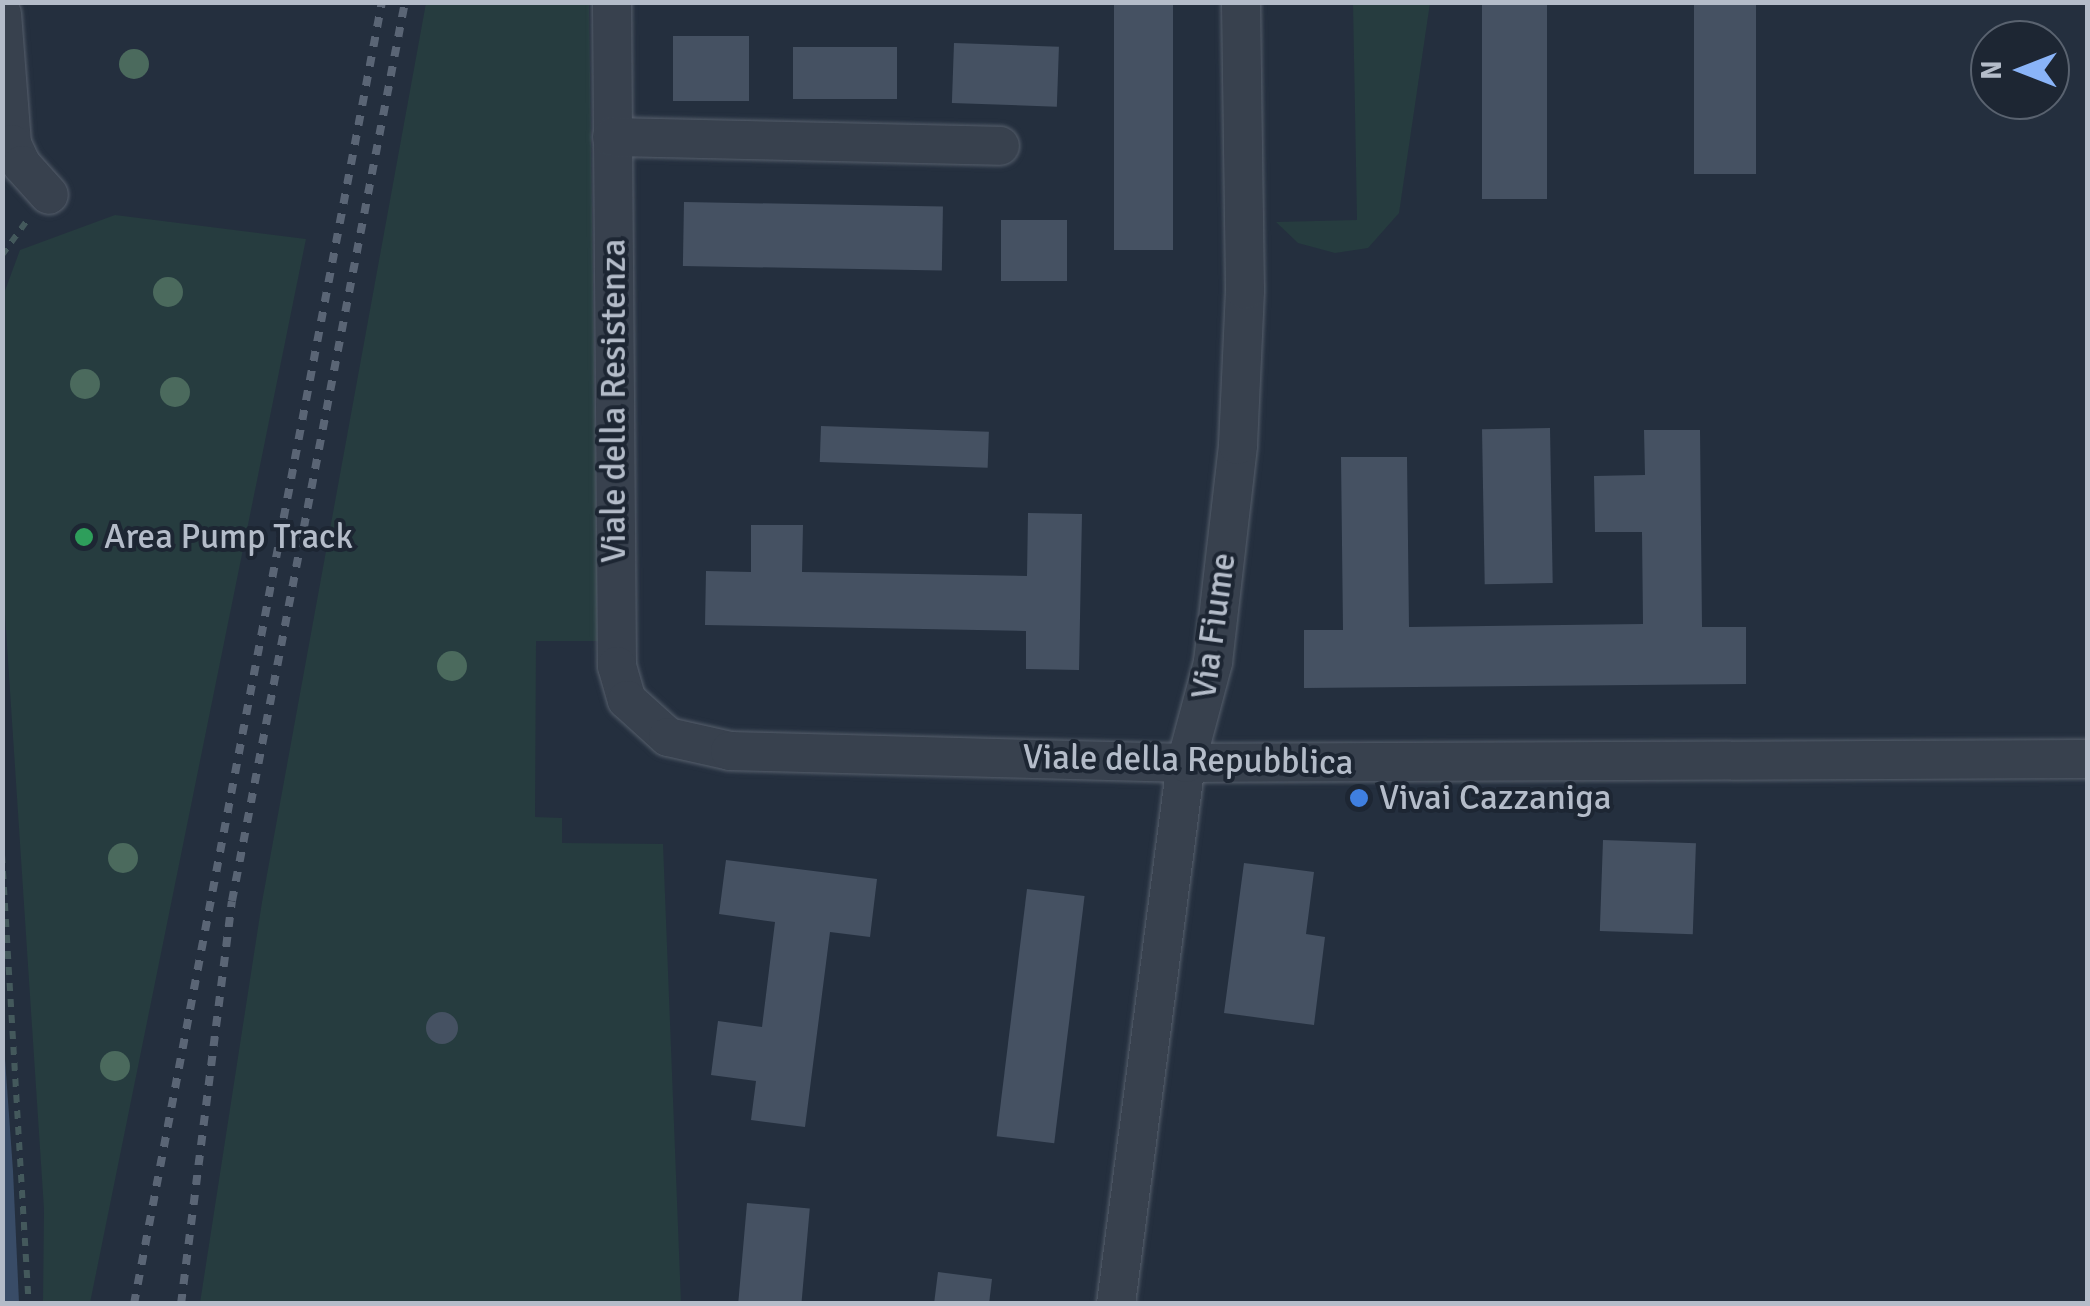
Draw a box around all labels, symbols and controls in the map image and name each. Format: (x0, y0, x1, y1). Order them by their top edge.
north arrow (1970, 20, 2070, 120)
text: N (1975, 60, 2009, 80)
street label: Viale della Resistenza (593, 239, 635, 563)
place label: Area Pump Track (104, 516, 353, 558)
marker: Area Pump Track (73, 526, 95, 548)
street label: Via Fiume (1183, 550, 1245, 702)
street label: Viale della Repubblica (1022, 736, 1354, 784)
place label: Vivai Cazzaniga (1379, 777, 1612, 819)
marker: Vivai Cazzaniga (1348, 787, 1370, 809)

